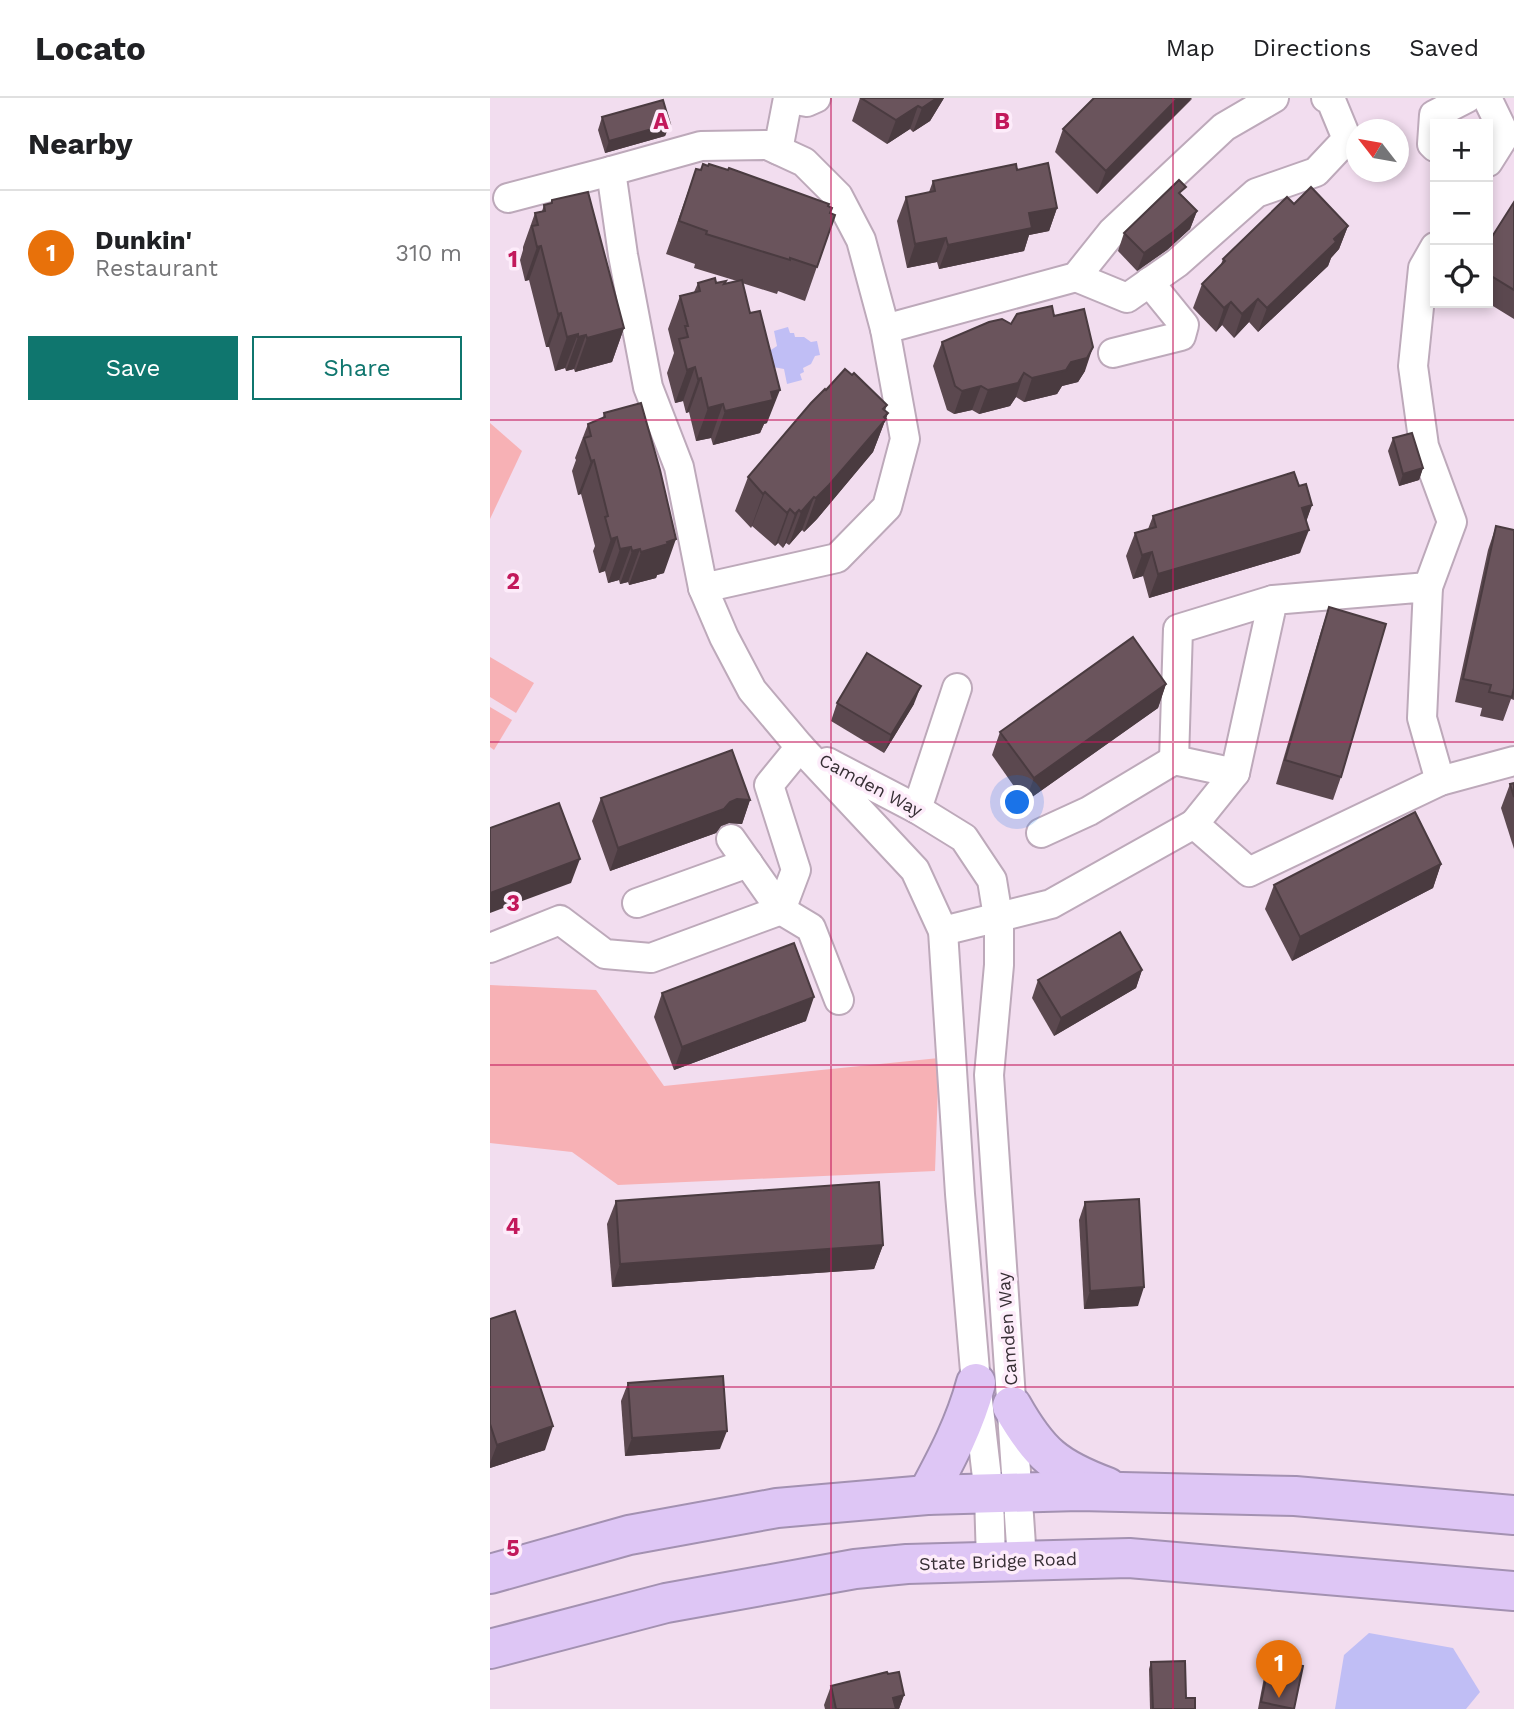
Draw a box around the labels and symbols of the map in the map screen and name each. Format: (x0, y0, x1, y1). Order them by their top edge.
text: A (653, 108, 669, 135)
text: B (994, 108, 1010, 135)
north arrow (1346, 119, 1409, 182)
text: 1 (508, 246, 518, 273)
text: 2 (506, 568, 520, 595)
street label: Camden Way (816, 749, 927, 821)
your location (1000, 785, 1034, 819)
text: 3 (506, 890, 520, 917)
text: 4 (506, 1213, 521, 1240)
street label: Camden Way (993, 1271, 1021, 1386)
text: 5 (506, 1535, 520, 1562)
street label: State Bridge Road (919, 1548, 1077, 1574)
pin: 1 (1256, 1640, 1302, 1698)

